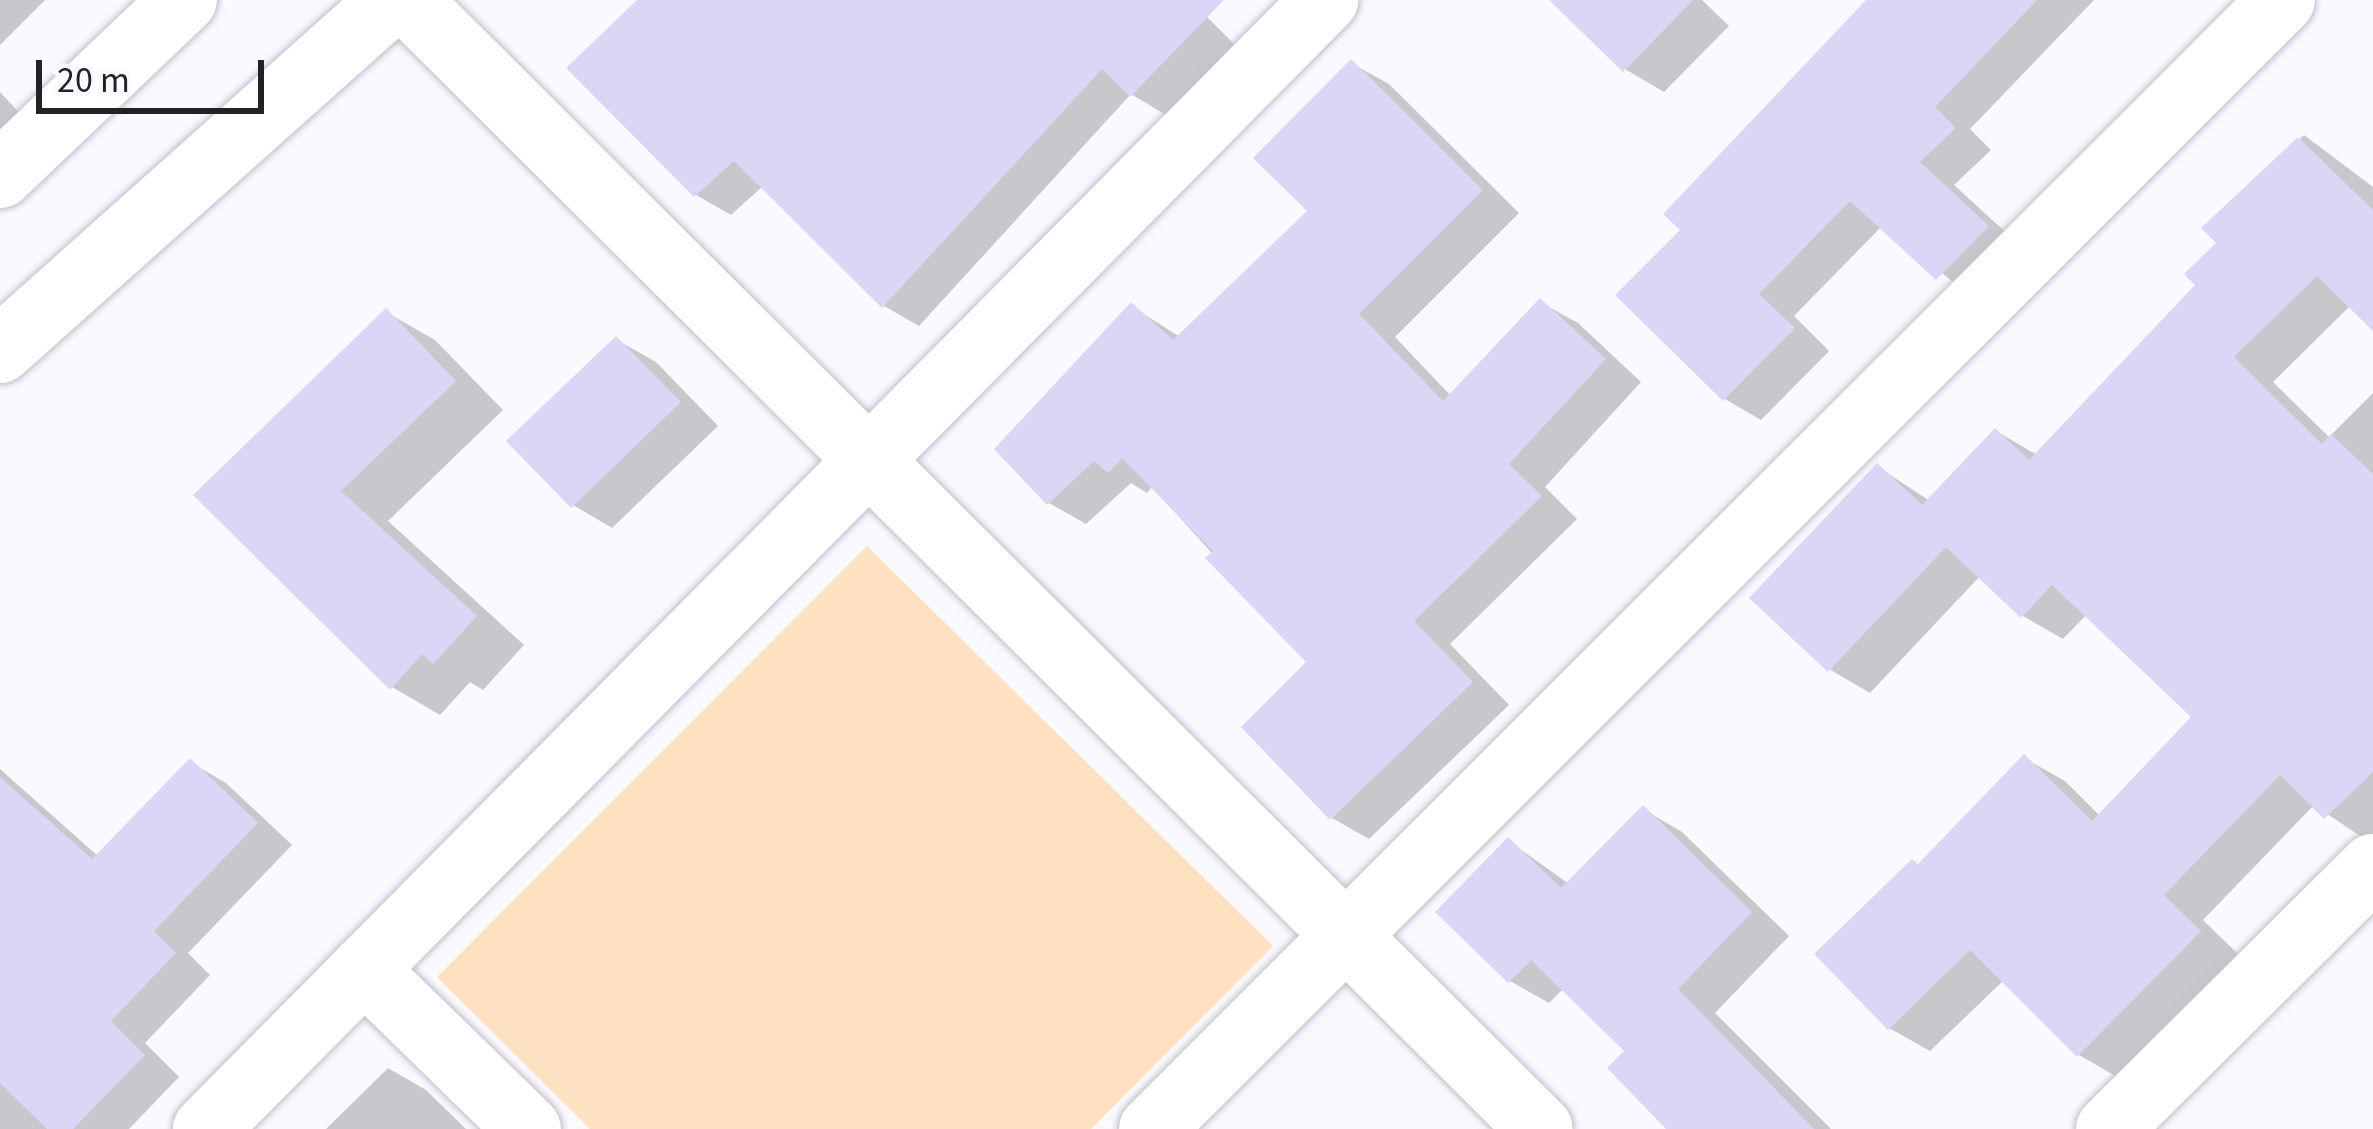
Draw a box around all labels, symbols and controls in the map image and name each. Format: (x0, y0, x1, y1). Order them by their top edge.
scale bar (42, 36, 270, 110)
text: 20 m (57, 55, 130, 106)

